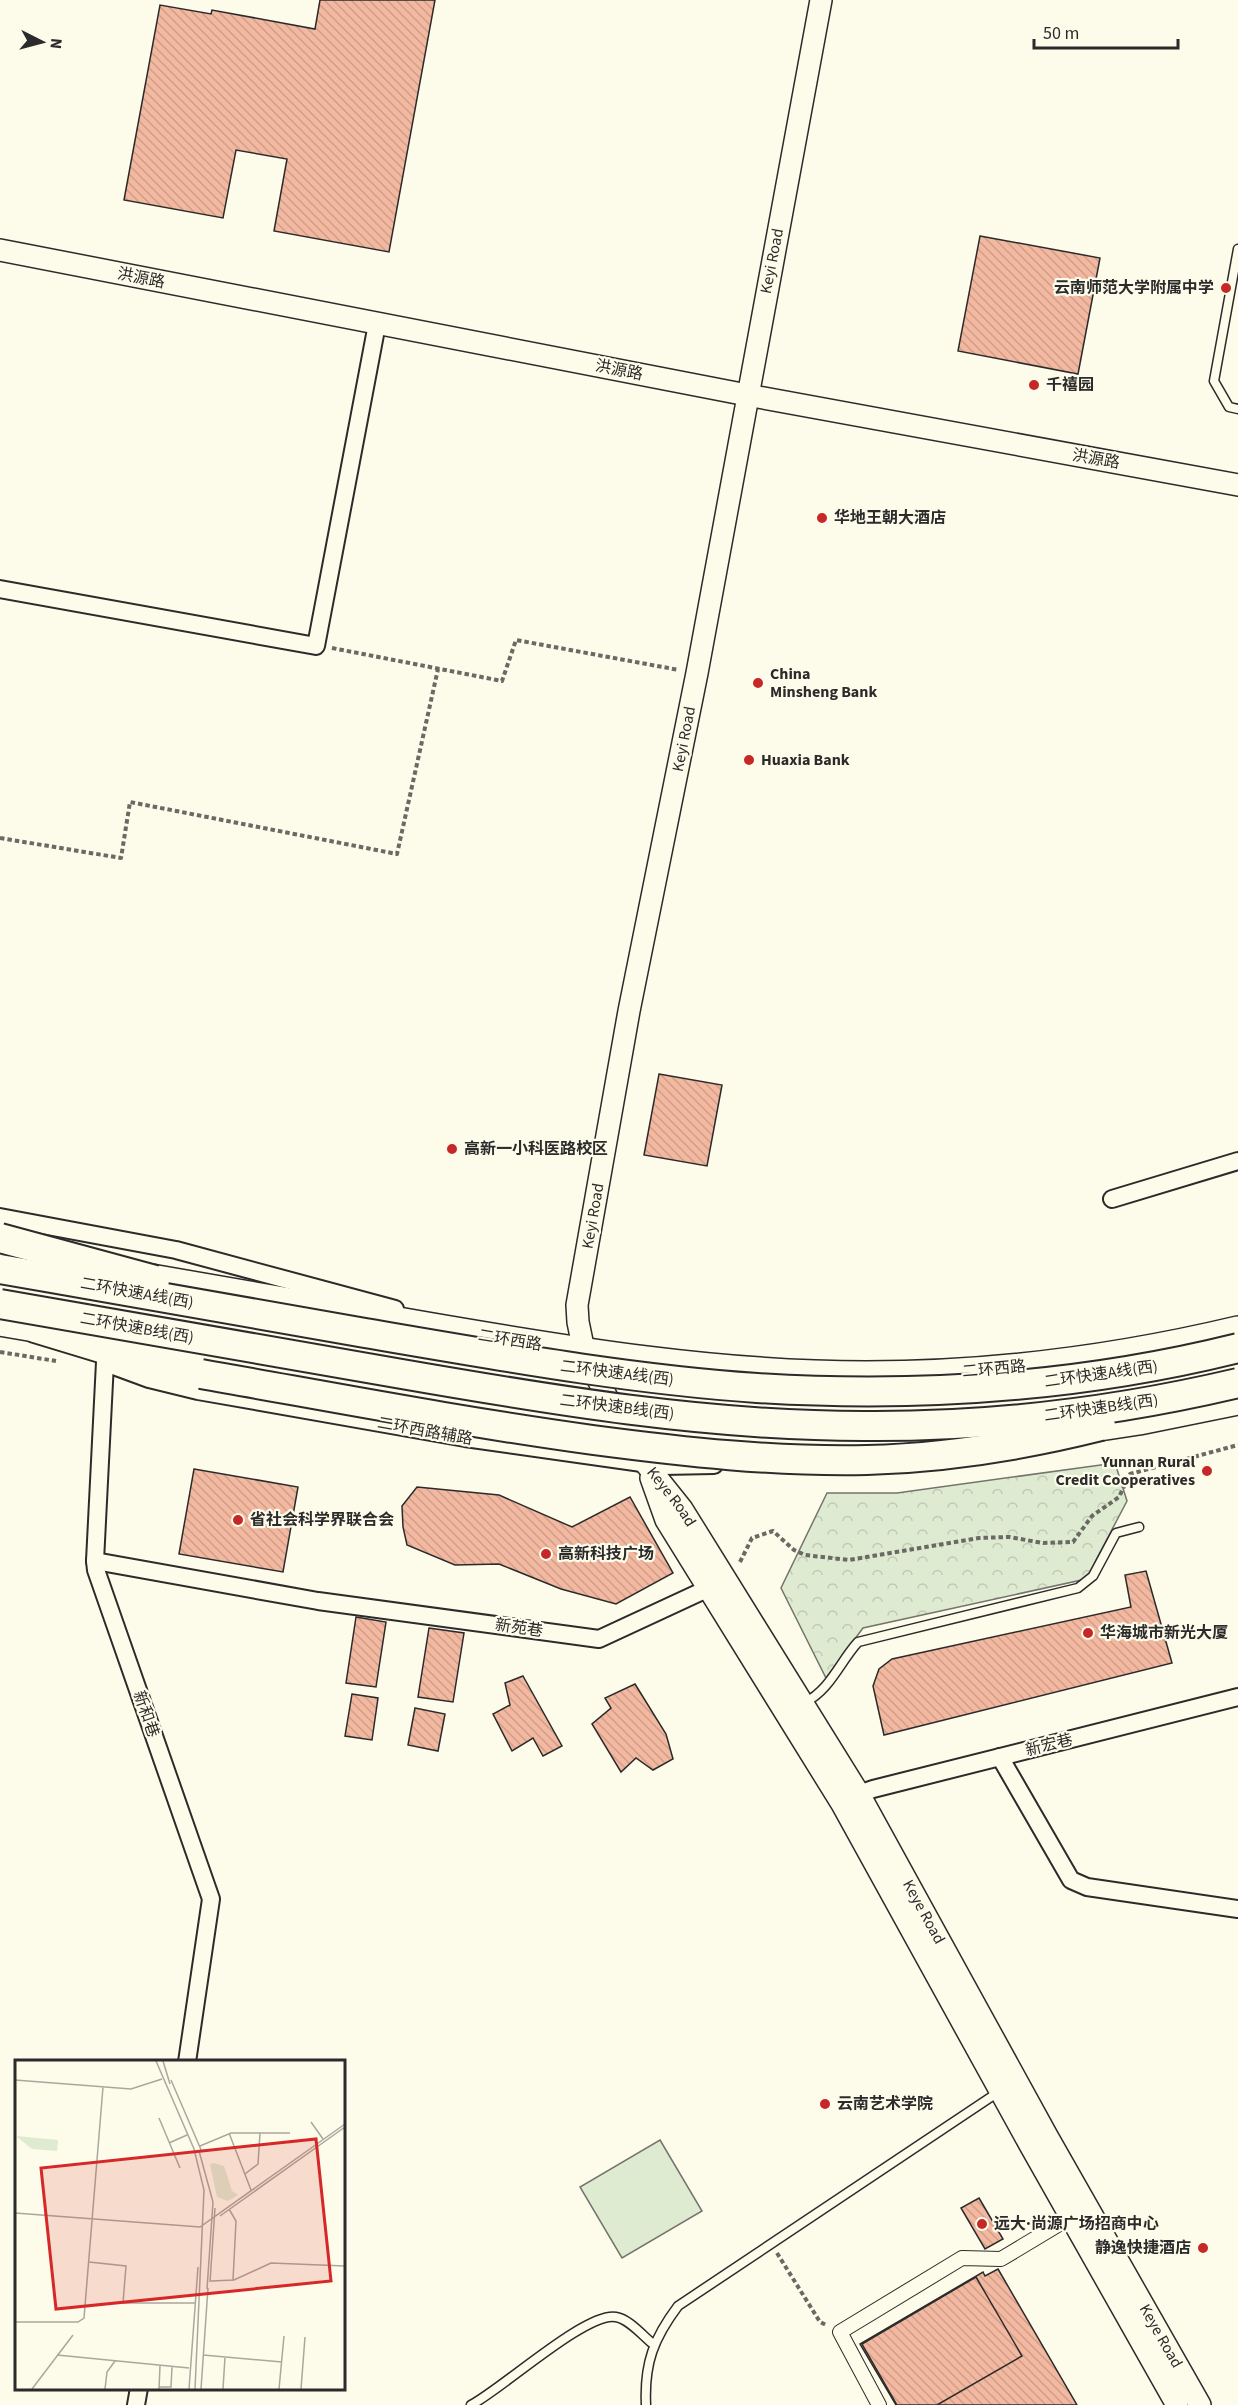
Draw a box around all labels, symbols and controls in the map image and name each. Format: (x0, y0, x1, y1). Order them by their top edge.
north arrow (12, 12, 72, 72)
scale bar (1034, 12, 1178, 50)
text: 50 m (1043, 21, 1079, 46)
text: N (44, 37, 67, 50)
street label: Keyi Road (755, 226, 789, 296)
street label: 洪源路 (115, 263, 167, 293)
place label: 云南师范大学附属中学 (1054, 277, 1214, 299)
marker: 云南师范大学附属中学 (1219, 281, 1233, 295)
street label: 洪源路 (593, 355, 645, 385)
place label: 千禧园 (1046, 374, 1094, 396)
marker: 千禧园 (1027, 378, 1041, 392)
street label: 洪源路 (1070, 444, 1122, 474)
place label: 华地王朝大酒店 (834, 507, 946, 529)
marker: 华地王朝大酒店 (815, 511, 829, 525)
place label: China Minsheng Bank (770, 663, 877, 703)
marker: China Minsheng Bank (751, 676, 765, 690)
street label: Keyi Road (667, 704, 701, 774)
place label: Huaxia Bank (761, 749, 850, 771)
marker: Huaxia Bank (742, 753, 756, 767)
place label: 高新一小科医路校区 (464, 1138, 608, 1160)
marker: 高新一小科医路校区 (445, 1142, 459, 1156)
street label: Keyi Road (576, 1182, 610, 1250)
street label: 二环快速A线(西) (79, 1272, 195, 1314)
street label: 二环快速B线(西) (78, 1307, 196, 1349)
street label: 二环西路 (477, 1324, 543, 1356)
street label: 二环快速A线(西) (559, 1355, 675, 1391)
street label: 二环西路 (961, 1355, 1027, 1383)
street label: 二环快速A线(西) (1043, 1355, 1159, 1393)
street label: 二环快速B线(西) (559, 1389, 675, 1425)
street label: 二环快速B线(西) (1042, 1389, 1160, 1427)
street label: 二环西路辅路 (376, 1412, 474, 1450)
place label: Yunnan Rural Credit Cooperatives (1056, 1451, 1195, 1491)
street label: Keye Road (641, 1462, 701, 1531)
marker: Yunnan Rural Credit Cooperatives (1200, 1464, 1214, 1478)
place label: 省社会科学界联合会 (250, 1509, 394, 1531)
marker: 省社会科学界联合会 (231, 1513, 245, 1527)
place label: 高新科技广场 (558, 1543, 654, 1565)
marker: 高新科技广场 (539, 1547, 553, 1561)
street label: 新苑巷 (494, 1614, 544, 1642)
place label: 华海城市新光大厦 (1100, 1622, 1228, 1644)
marker: 华海城市新光大厦 (1081, 1626, 1095, 1640)
street label: 新和巷 (128, 1688, 164, 1740)
street label: 新宏巷 (1023, 1729, 1075, 1761)
street label: Keye Road (897, 1876, 950, 1948)
inset map (15, 2060, 345, 2390)
place label: 云南艺术学院 (837, 2093, 933, 2115)
marker: 云南艺术学院 (818, 2097, 832, 2111)
place label: 远大·尚源广场招商中心 (994, 2213, 1159, 2235)
marker: 远大·尚源广场招商中心 (975, 2217, 989, 2231)
place label: 静逸快捷酒店 (1095, 2237, 1191, 2259)
marker: 静逸快捷酒店 (1196, 2241, 1210, 2255)
street label: Keye Road (1134, 2300, 1188, 2372)

